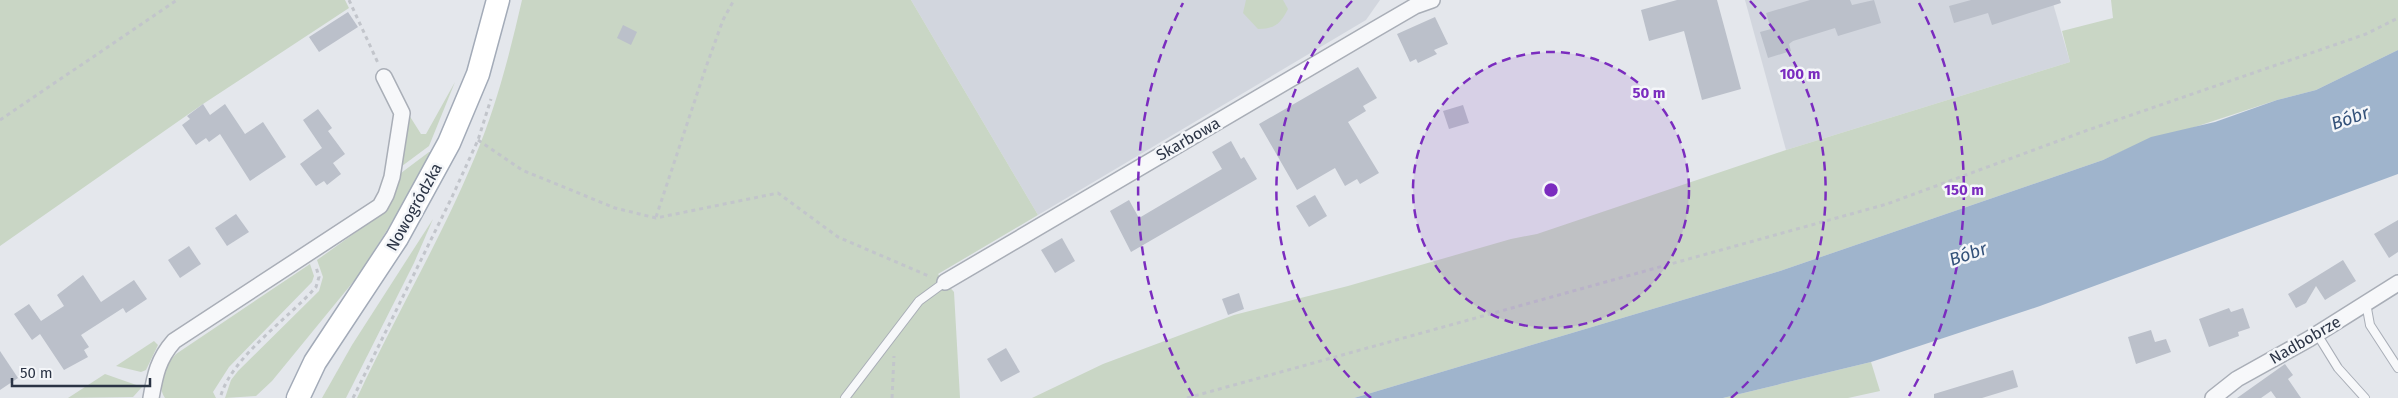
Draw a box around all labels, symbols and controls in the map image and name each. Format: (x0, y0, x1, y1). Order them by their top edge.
text: 100 m (1780, 65, 1820, 83)
text: 50 m (1632, 84, 1666, 102)
water label: Bóbr (2328, 101, 2373, 135)
street label: Skarbowa (1153, 113, 1223, 165)
street label: Nowogródzka (382, 160, 446, 254)
centre of rings (1542, 181, 1560, 199)
text: 150 m (1944, 181, 1984, 199)
water label: Bóbr (1946, 237, 1991, 271)
street label: Nadbobrze (2266, 312, 2344, 368)
scale bar (12, 356, 150, 388)
text: 50 m (20, 364, 53, 382)

